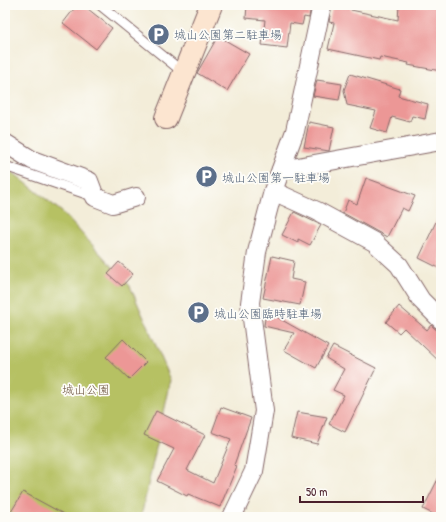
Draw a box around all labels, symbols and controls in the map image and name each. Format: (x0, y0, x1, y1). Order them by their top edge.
parking icon: 城山公園第二駐車場 (145, 21, 171, 47)
place label: 城山公園第二駐車場 (174, 26, 282, 43)
parking icon: 城山公園第一駐車場 (194, 164, 220, 190)
place label: 城山公園第一駐車場 (222, 169, 330, 186)
parking icon: 城山公園臨時駐車場 (186, 300, 212, 326)
place label: 城山公園臨時駐車場 (214, 305, 322, 322)
park label: 城山公園 (62, 381, 110, 398)
scale bar (300, 478, 423, 504)
text: 50 m (306, 483, 327, 500)

